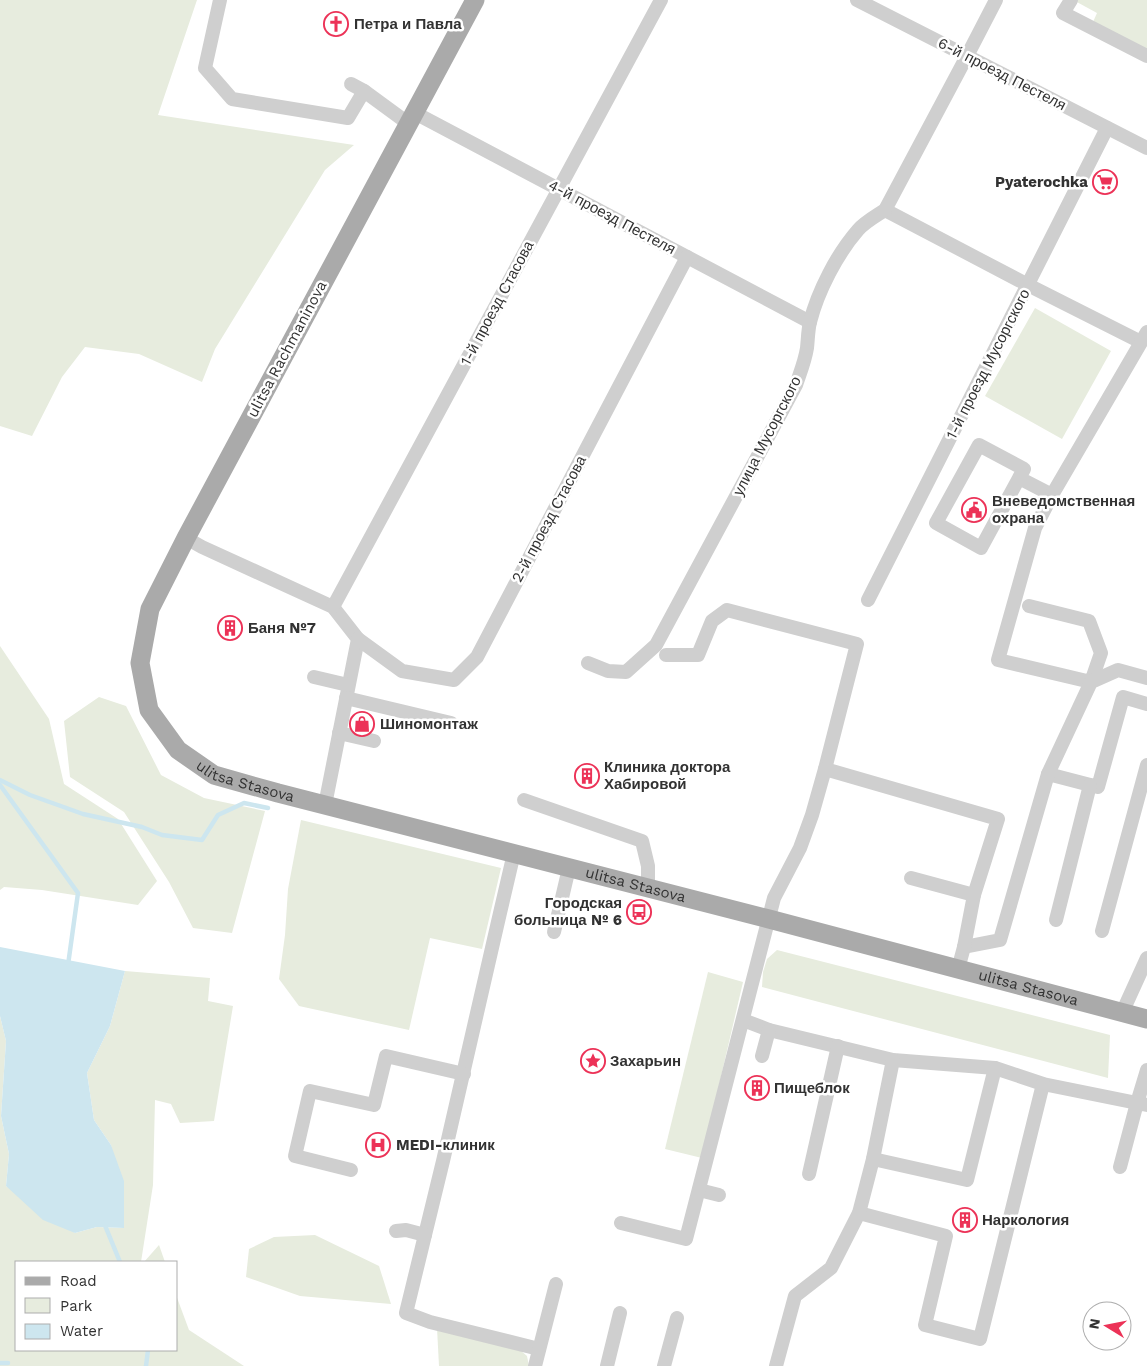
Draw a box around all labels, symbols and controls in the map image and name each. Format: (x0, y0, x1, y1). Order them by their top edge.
church icon: Петра и Павла (323, 11, 349, 37)
place label: Петра и Павла (354, 15, 462, 33)
street label: 6-й проезд Пестеля (935, 34, 1069, 114)
supermarket icon: Pyaterochka (1092, 169, 1118, 195)
place label: Pyaterochka (995, 173, 1088, 191)
street label: 4-й проезд Пестеля (545, 176, 679, 258)
street label: 1-й проезд Стасова (457, 237, 538, 368)
street label: ulitsa Rachmaninova (243, 277, 331, 420)
street label: 1-й проезд Мусоргского (942, 286, 1034, 442)
street label: улица Мусоргского (729, 373, 805, 499)
street label: 2-й проезд Стасова (508, 452, 590, 585)
place label: Вневедомственная охрана (992, 492, 1135, 527)
public building icon: Вневедомственная охрана (961, 497, 987, 523)
building icon: Баня №7 (217, 615, 243, 641)
place label: Баня №7 (248, 619, 316, 637)
shop icon: Шиномонтаж (349, 711, 375, 737)
place label: Шиномонтаж (380, 715, 478, 733)
street label: ulitsa Stasova (193, 756, 297, 806)
place label: Клиника доктора Хабировой (604, 758, 731, 793)
building icon: Клиника доктора Хабировой (574, 763, 600, 789)
street label: ulitsa Stasova (584, 863, 688, 906)
place label: Городская больница № 6 (514, 894, 622, 929)
bus stop icon: Городская больница № 6 (626, 899, 652, 925)
street label: ulitsa Stasova (976, 966, 1081, 1010)
place icon: Захарьин (580, 1048, 606, 1074)
place label: Захарьин (610, 1052, 681, 1070)
building icon: Пищеблок (744, 1075, 770, 1101)
place label: Пищеблок (774, 1079, 850, 1097)
hospital icon: MEDI-клиник (365, 1132, 391, 1158)
place label: MEDI-клиник (396, 1136, 495, 1154)
building icon: Наркология (952, 1207, 978, 1233)
place label: Наркология (982, 1211, 1069, 1229)
legend (15, 1261, 178, 1351)
text: Road (60, 1272, 97, 1290)
text: Park (60, 1297, 93, 1315)
north arrow (1082, 1301, 1132, 1351)
text: N (1085, 1317, 1103, 1330)
text: Water (60, 1322, 103, 1340)

